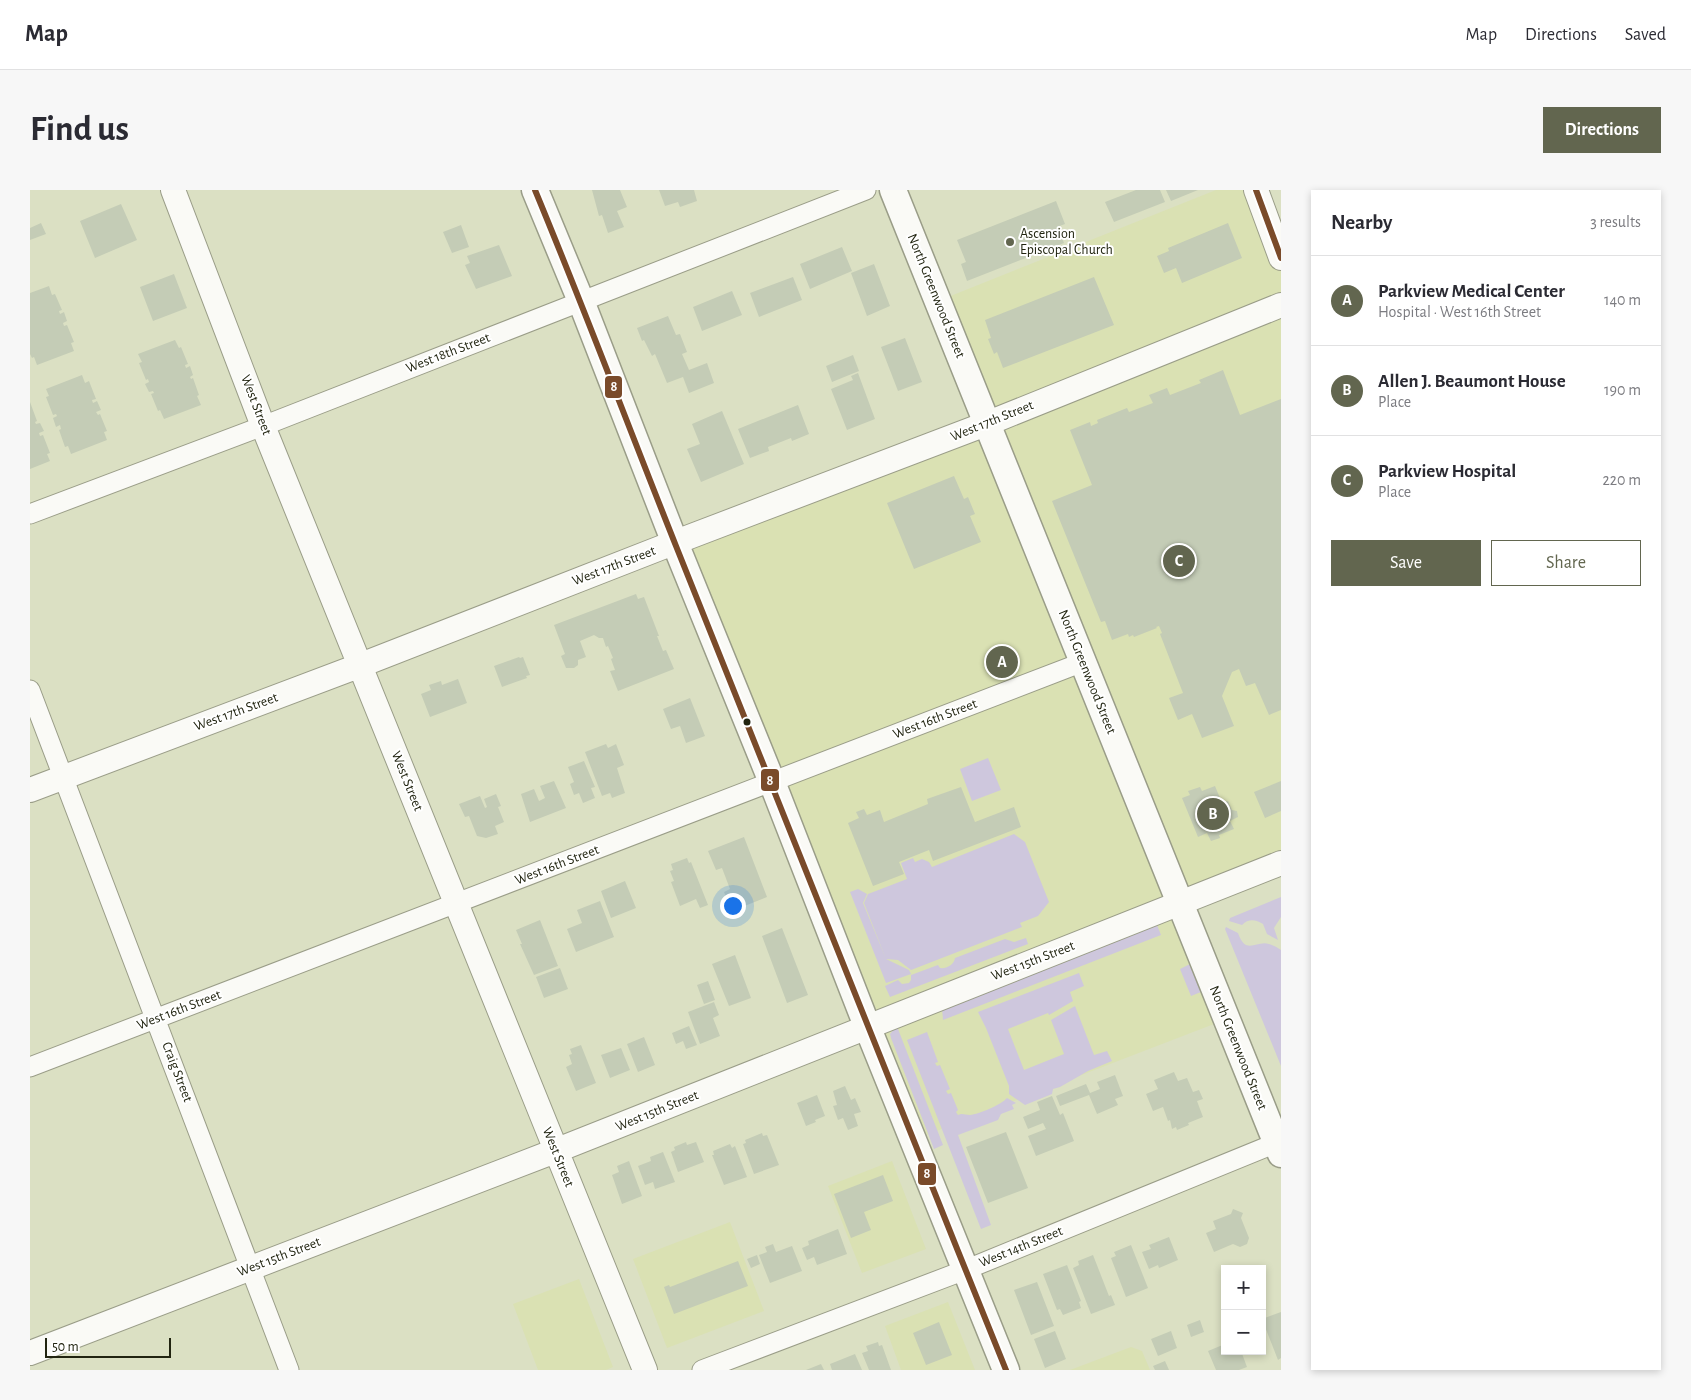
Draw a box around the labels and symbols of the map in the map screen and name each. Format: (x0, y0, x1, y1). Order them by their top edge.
place label: Ascension Episcopal Church (1020, 227, 1113, 257)
street label: North Greenwood Street (905, 232, 968, 361)
marker: Ascension Episcopal Church (1004, 236, 1016, 248)
street label: West 18th Street (404, 330, 492, 375)
street label: West Street (238, 373, 274, 438)
line badge: 8 (604, 375, 623, 399)
text: 8 (611, 380, 618, 394)
street label: West 17th Street (949, 398, 1036, 444)
pin: C (1163, 542, 1195, 580)
street label: West 17th Street (570, 544, 658, 588)
street label: North Greenwood Street (1056, 608, 1119, 737)
pin: A (986, 643, 1018, 681)
street label: West 17th Street (192, 690, 280, 734)
street label: West 16th Street (891, 696, 979, 741)
unlabelled marker (742, 717, 752, 727)
street label: West Street (389, 749, 426, 813)
line badge: 8 (760, 768, 780, 792)
text: 8 (767, 774, 774, 788)
pin: B (1197, 795, 1229, 833)
street label: West 16th Street (513, 842, 601, 887)
your location (720, 893, 746, 919)
street label: West 15th Street (989, 939, 1077, 983)
street label: North Greenwood Street (1207, 984, 1270, 1113)
street label: West 16th Street (135, 987, 223, 1032)
street label: Craig Street (159, 1040, 195, 1105)
street label: West 15th Street (614, 1088, 701, 1134)
street label: West Street (540, 1125, 577, 1189)
line badge: 8 (917, 1162, 937, 1186)
text: 8 (924, 1167, 931, 1181)
street label: West 14th Street (977, 1224, 1065, 1270)
street label: West 15th Street (235, 1235, 323, 1279)
scale bar (45, 1335, 171, 1358)

